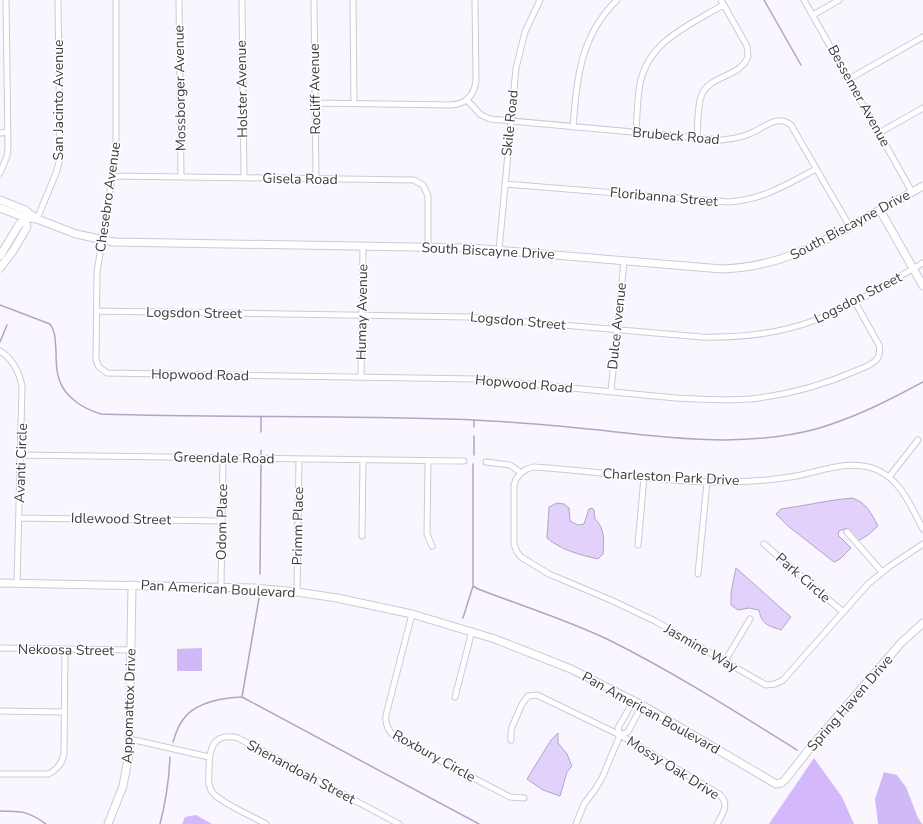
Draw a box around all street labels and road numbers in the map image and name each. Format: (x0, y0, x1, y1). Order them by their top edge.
street label: Mossborger Avenue (169, 25, 191, 151)
street label: San Jacinto Avenue (49, 39, 68, 161)
street label: Holster Avenue (232, 40, 252, 138)
street label: Bessemer Avenue (823, 42, 895, 150)
street label: Rocliff Avenue (305, 43, 325, 135)
street label: Skile Road (497, 89, 523, 157)
street label: Brubeck Road (632, 123, 720, 149)
street label: Chesebro Avenue (91, 141, 125, 253)
street label: Gisela Road (262, 169, 338, 189)
street label: Floribanna Street (609, 183, 719, 211)
street label: South Biscayne Drive (787, 185, 913, 265)
street label: South Biscayne Drive (421, 238, 555, 264)
street label: Humay Avenue (352, 264, 372, 360)
street label: Logsdon Street (811, 268, 905, 328)
street label: Dulce Avenue (603, 282, 631, 370)
street label: Logsdon Street (146, 303, 242, 323)
street label: Logsdon Street (469, 307, 567, 335)
street label: Hopwood Road (151, 365, 249, 385)
street label: Hopwood Road (474, 370, 574, 398)
street label: Avanti Circle (10, 423, 32, 503)
street label: Greendale Road (173, 448, 275, 468)
street label: Charleston Park Drive (602, 464, 740, 490)
street label: Odom Place (212, 484, 232, 560)
street label: Primm Place (288, 486, 308, 566)
street label: Idlewood Street (71, 509, 171, 529)
street label: Park Circle (771, 549, 835, 607)
street label: Pan American Boulevard (140, 575, 296, 603)
street label: Jasmine Way (660, 619, 742, 677)
street label: Nekoosa Street (18, 640, 114, 660)
street label: Appomattox Drive (117, 648, 141, 764)
street label: Spring Haven Drive (803, 651, 897, 755)
street label: Pan American Boulevard (579, 667, 723, 759)
street label: Roxbury Circle (389, 725, 479, 787)
street label: Mossy Oak Drive (623, 732, 723, 804)
street label: Shenandoah Street (243, 735, 359, 809)

